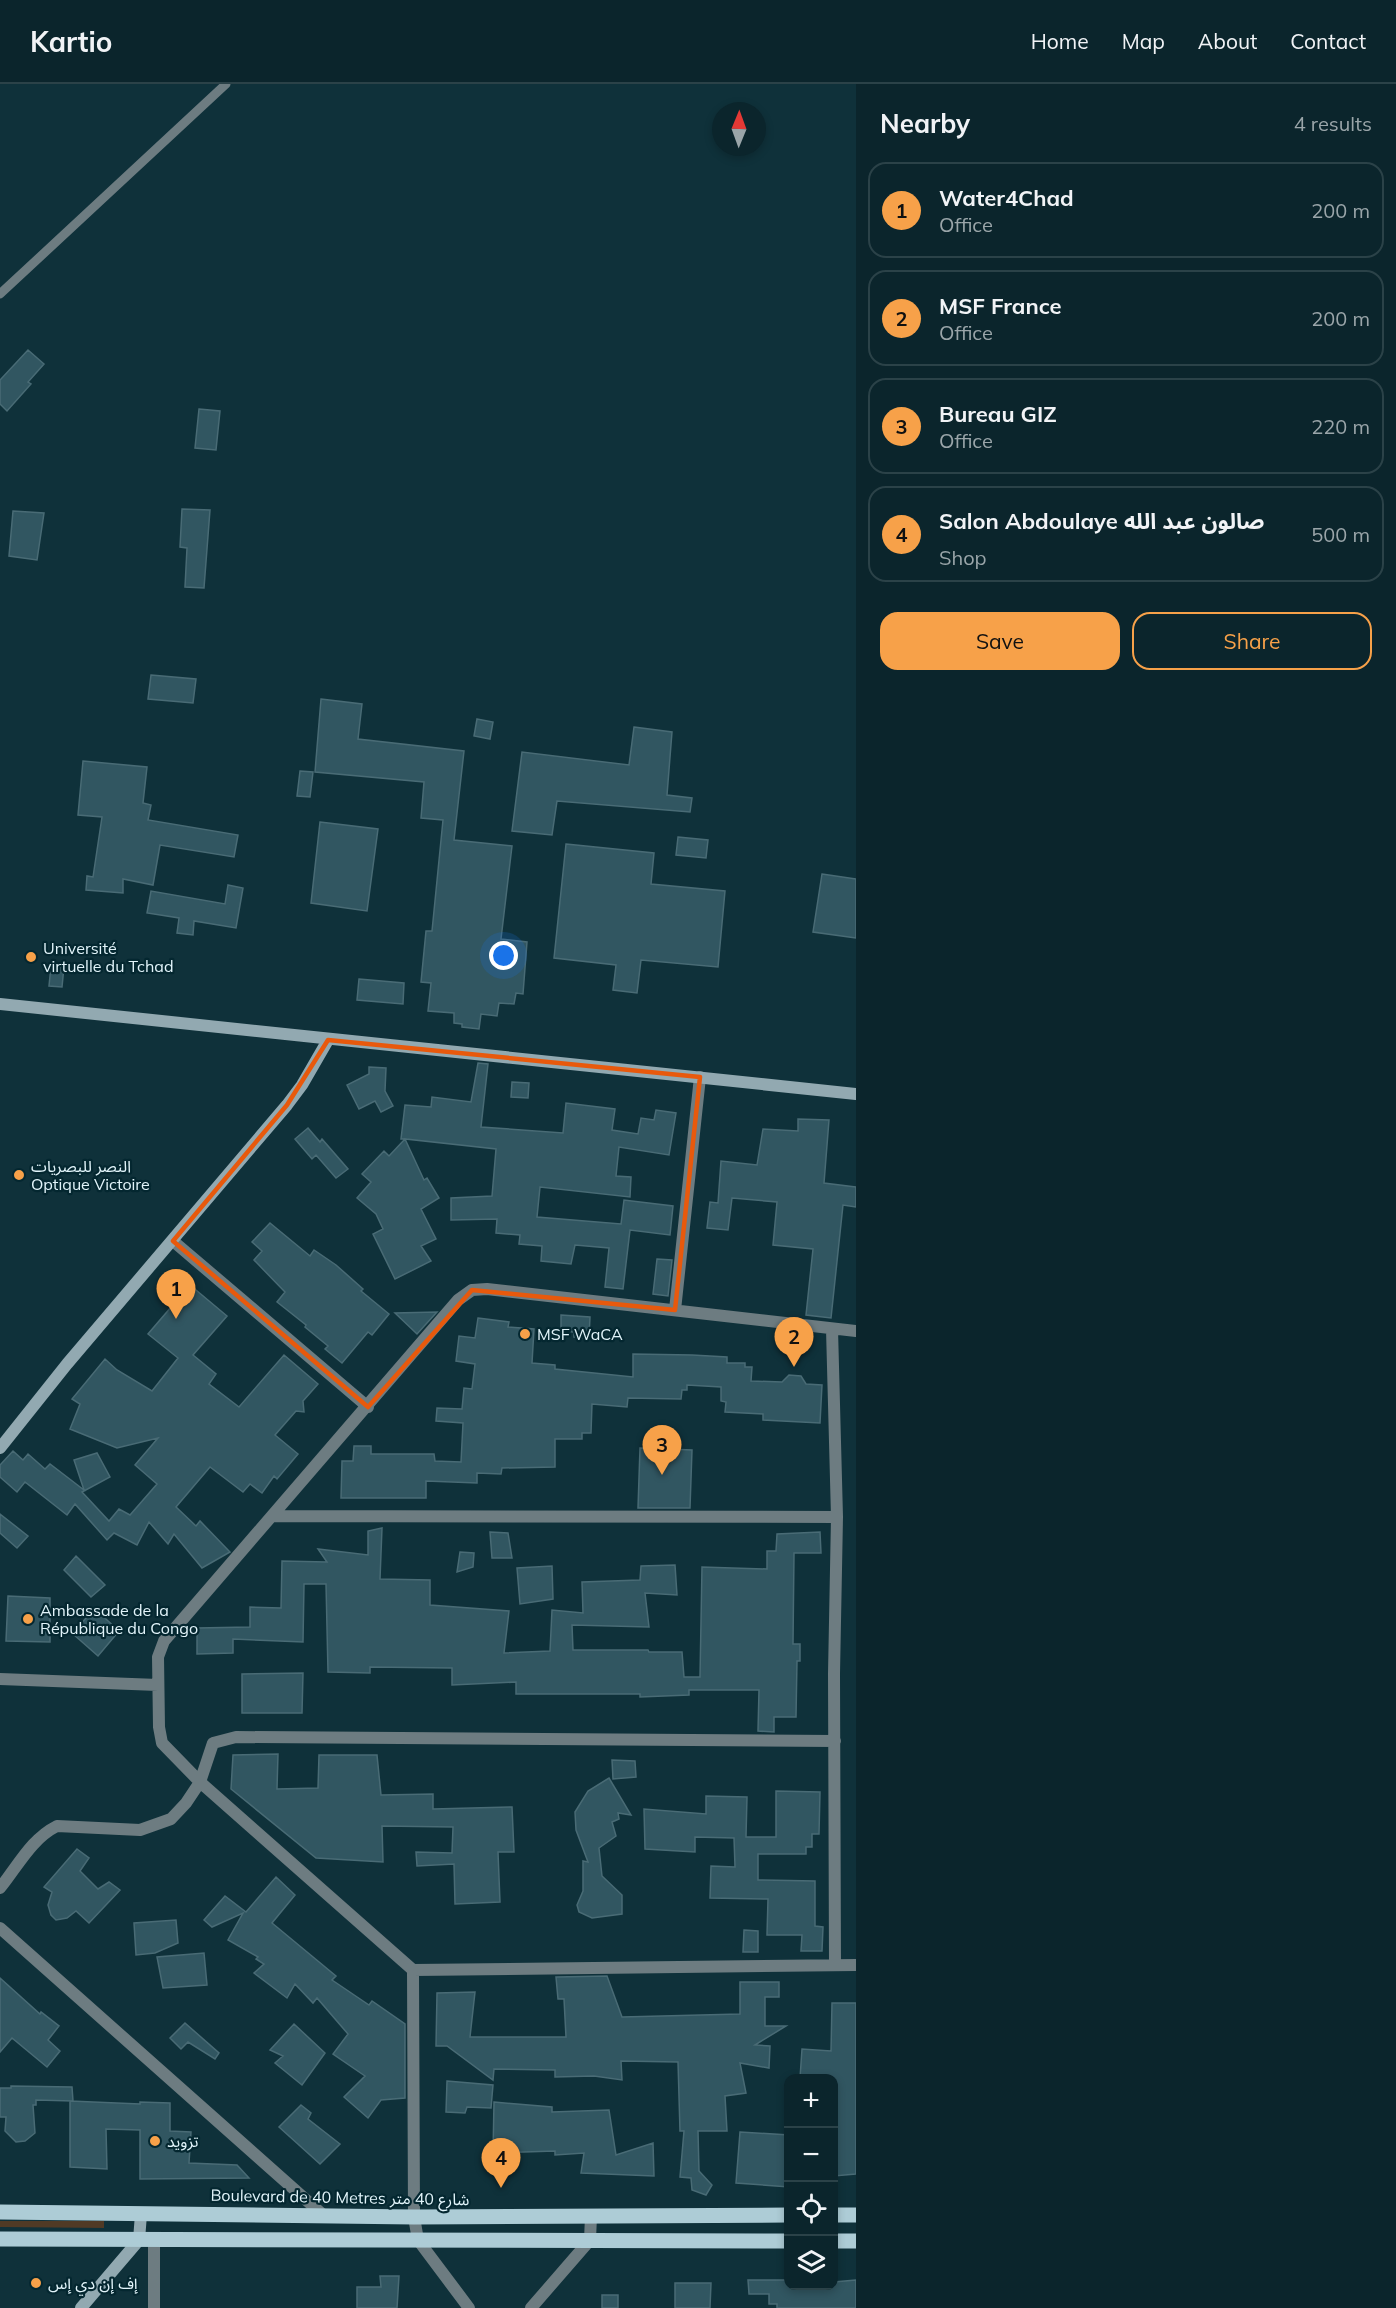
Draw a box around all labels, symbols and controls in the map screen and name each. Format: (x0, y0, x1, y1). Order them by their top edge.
text: Kartio (30, 24, 112, 59)
text: Home (1031, 28, 1089, 54)
text: Map (1122, 28, 1165, 54)
text: About (1198, 28, 1257, 54)
text: Contact (1290, 28, 1366, 54)
north arrow (712, 102, 766, 156)
text: Nearby (880, 107, 970, 140)
text: 4 results (1294, 111, 1372, 136)
text: Water4Chad (939, 184, 1074, 212)
text: 1 (896, 198, 908, 223)
text: 200 m (1311, 198, 1370, 223)
text: Office (939, 212, 993, 237)
text: MSF France (939, 292, 1062, 320)
text: 2 (896, 306, 908, 331)
text: 200 m (1311, 306, 1370, 331)
text: Office (939, 320, 993, 345)
text: Bureau GIZ (939, 400, 1057, 428)
text: 3 (896, 414, 908, 439)
text: 220 m (1311, 414, 1370, 439)
text: Office (939, 428, 993, 453)
text: Salon Abdoulaye صالون عبد الله (939, 507, 1264, 535)
text: 4 (896, 522, 908, 547)
text: 500 m (1311, 522, 1370, 547)
text: Shop (939, 545, 987, 570)
button: Save (880, 612, 1120, 670)
button: Share (1132, 612, 1372, 670)
place label: Université virtuelle du Tchad (43, 938, 174, 976)
your location (489, 941, 518, 970)
marker: Université virtuelle du Tchad (24, 950, 38, 964)
place label: النصر للبصريات Optique Victoire (31, 1156, 150, 1194)
marker: النصر للبصريات Optique Victoire (12, 1168, 26, 1182)
pin: 1 (156, 1270, 195, 1319)
pin: 2 (774, 1318, 814, 1367)
place label: MSF WaCA (537, 1324, 623, 1344)
marker: MSF WaCA (518, 1327, 532, 1341)
pin: 3 (642, 1426, 682, 1475)
place label: Ambassade de la République du Congo (40, 1600, 198, 1638)
marker: Ambassade de la République du Congo (21, 1612, 35, 1626)
map controls (784, 2074, 838, 2290)
button: + (784, 2074, 838, 2128)
button: − (784, 2128, 838, 2182)
place label: تزويد (167, 2131, 199, 2151)
marker: تزويد (148, 2134, 162, 2148)
pin: 4 (482, 2138, 520, 2188)
button: locate (784, 2182, 838, 2236)
street label: Boulevard de 40 Metres شارع 40 متر (210, 2185, 470, 2212)
button: layers (784, 2236, 838, 2290)
place label: إف إن دي إس (48, 2273, 138, 2296)
marker: إف إن دي إس (29, 2276, 43, 2290)

